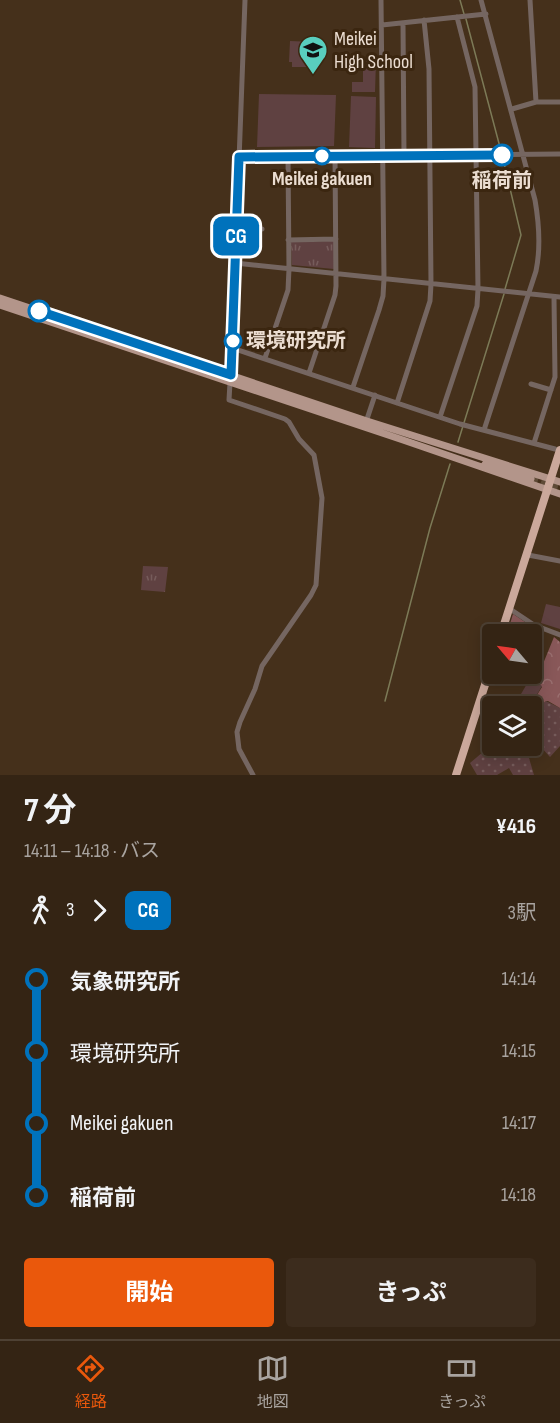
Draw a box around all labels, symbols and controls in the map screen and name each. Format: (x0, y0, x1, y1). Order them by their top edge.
place label: Meikei High School (334, 27, 413, 74)
school or university icon: Meikei High School (297, 34, 329, 76)
marker: 稲荷前 (491, 144, 513, 166)
marker: Meikei gakuen (313, 147, 331, 165)
place label: Meikei gakuen (272, 167, 372, 191)
place label: 稲荷前 (472, 169, 532, 193)
line badge: CG (209, 216, 263, 256)
text: CG (225, 224, 247, 249)
unlabelled marker (28, 300, 50, 322)
place label: 環境研究所 (246, 329, 346, 353)
marker: 環境研究所 (224, 332, 242, 350)
north arrow (482, 624, 542, 684)
map controls (482, 624, 542, 756)
button: layers (482, 696, 542, 756)
text: 7 分 (24, 791, 77, 831)
text: ¥416 (496, 813, 536, 840)
text: 14:11 – 14:18 · バス (24, 839, 160, 863)
icon: walk (24, 894, 57, 927)
icon: forward (83, 894, 116, 927)
text: 3 (66, 898, 74, 922)
text: CG (137, 898, 159, 923)
text: 3駅 (508, 901, 536, 925)
text: 14:14 (502, 967, 536, 991)
text: 気象研究所 (70, 969, 180, 996)
text: 14:15 (502, 1039, 536, 1063)
text: 環境研究所 (70, 1041, 180, 1068)
text: Meikei gakuen (70, 1110, 173, 1137)
text: 14:17 (502, 1111, 536, 1135)
text: 14:18 (501, 1183, 536, 1207)
text: 稲荷前 (70, 1185, 136, 1212)
button: 開始 (24, 1258, 274, 1327)
button: きっぷ (286, 1258, 536, 1327)
tab: 経路 (74, 1352, 107, 1412)
tab: 地図 (256, 1352, 289, 1412)
tab: きっぷ (438, 1352, 486, 1412)

